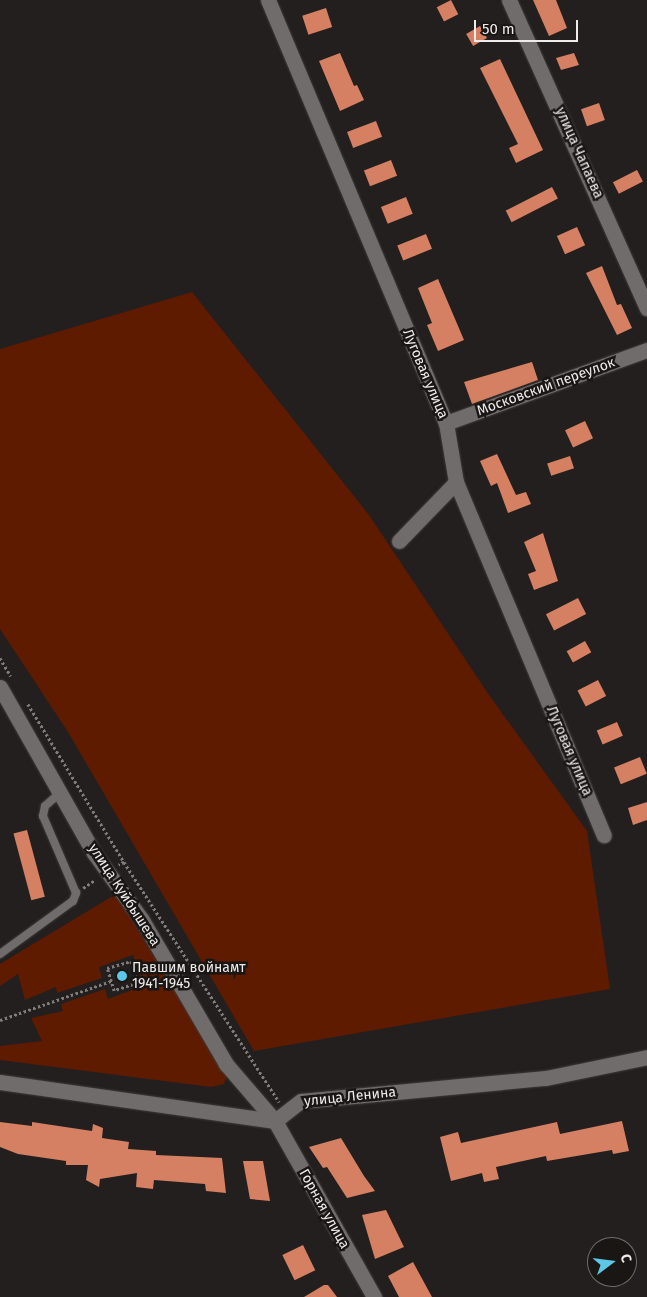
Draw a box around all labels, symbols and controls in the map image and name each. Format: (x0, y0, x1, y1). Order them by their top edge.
scale bar (477, 10, 581, 42)
text: 50 m (482, 20, 515, 38)
street label: улица Чапаева (551, 105, 607, 201)
street label: Луговая улица (399, 327, 451, 421)
street label: Московский переулок (475, 354, 617, 420)
street label: Луговая улица (543, 704, 595, 798)
street label: улица Куйбышева (85, 841, 163, 949)
place label: Павшим войнамт 1941-1945 (132, 960, 245, 992)
marker: Павшим войнамт 1941-1945 (116, 970, 128, 982)
street label: улица Ленина (303, 1084, 397, 1110)
street label: Горная улица (295, 1166, 353, 1252)
north arrow (587, 1237, 637, 1287)
text: С (617, 1252, 635, 1264)

